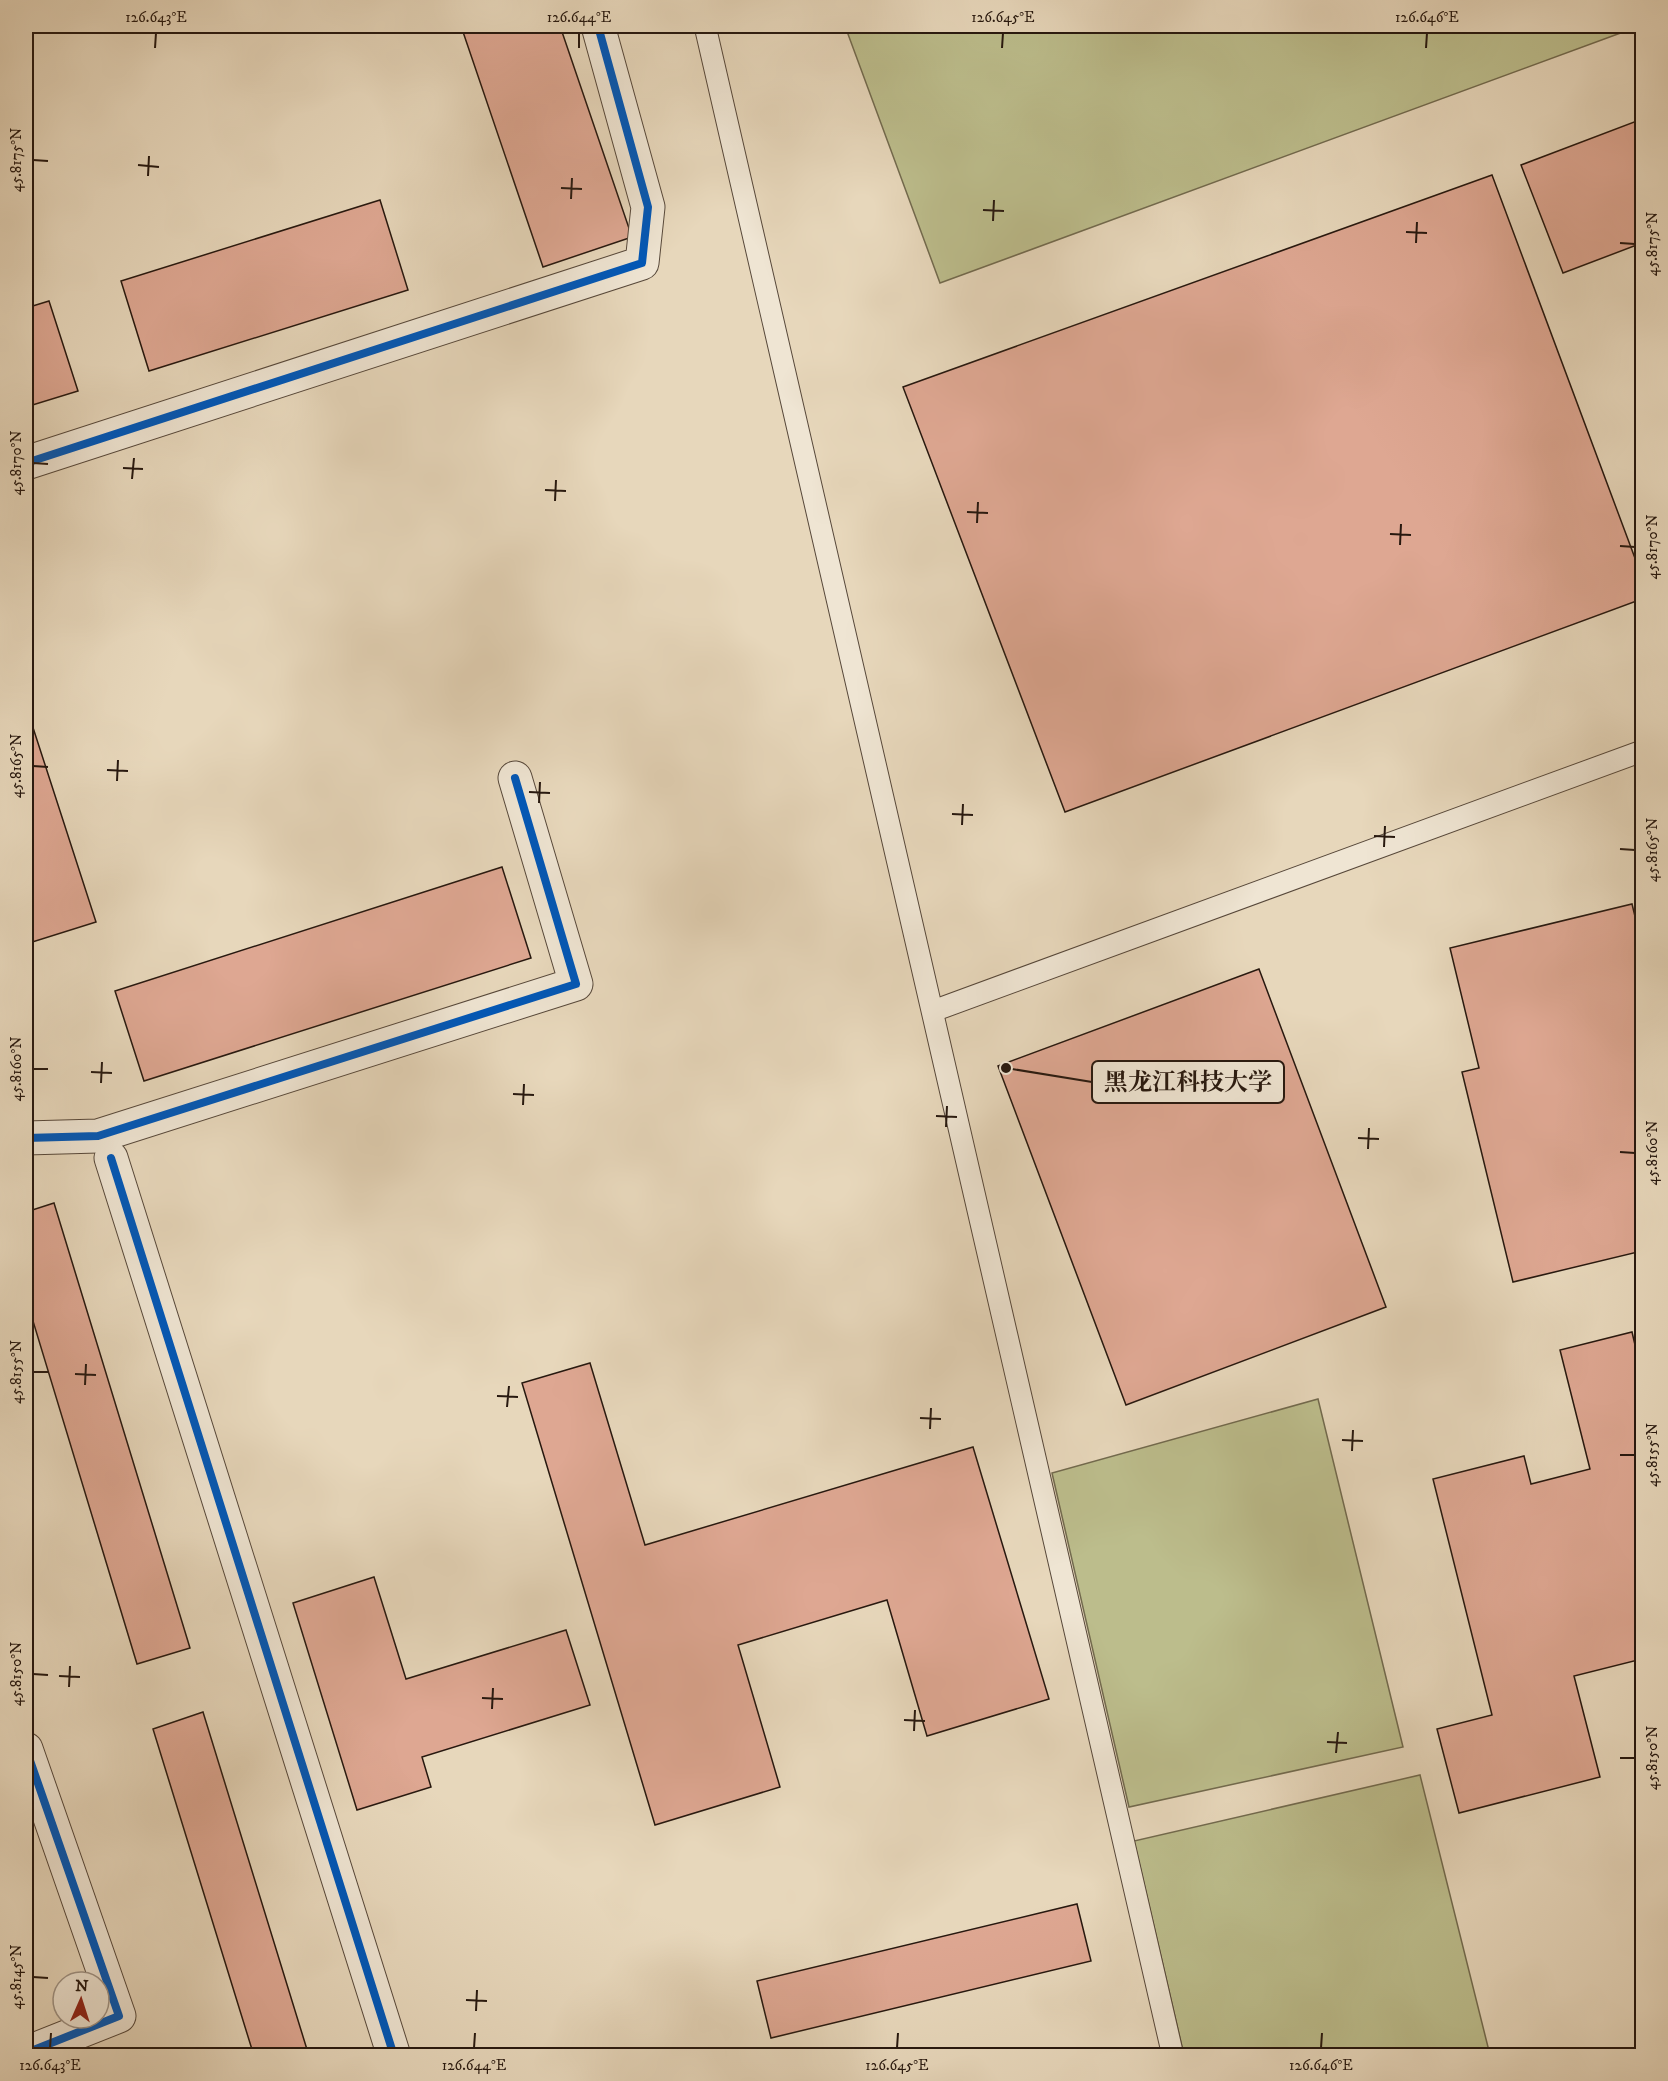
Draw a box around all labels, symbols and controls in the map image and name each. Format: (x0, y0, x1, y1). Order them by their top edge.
text: 126.643°E (125, 8, 187, 27)
text: 126.644°E (547, 8, 612, 27)
text: 126.645°E (971, 8, 1035, 27)
text: 126.646°E (1395, 8, 1459, 27)
text: 45.8175°N (7, 128, 26, 192)
text: 45.8175°N (1643, 212, 1662, 276)
text: 45.8170°N (7, 430, 26, 496)
text: 45.8170°N (1643, 514, 1662, 580)
text: 45.8165°N (7, 734, 26, 798)
text: 45.8165°N (1643, 818, 1662, 882)
text: 45.8160°N (7, 1036, 26, 1102)
callout: 黑龙江科技大学 (1092, 1061, 1284, 1103)
text: 黑龙江科技大学 (1104, 1068, 1272, 1098)
text: 45.8160°N (1643, 1120, 1662, 1186)
text: 45.8155°N (7, 1340, 26, 1404)
text: 45.8155°N (1643, 1423, 1662, 1487)
text: 45.8150°N (7, 1642, 26, 1706)
text: 45.8150°N (1643, 1726, 1662, 1790)
text: 45.8145°N (7, 1944, 26, 2010)
north arrow (51, 1970, 111, 2030)
text: N (75, 1976, 89, 1996)
text: 126.643°E (19, 2056, 81, 2075)
text: 126.644°E (442, 2056, 507, 2075)
text: 126.645°E (865, 2056, 929, 2075)
text: 126.646°E (1289, 2056, 1353, 2075)

